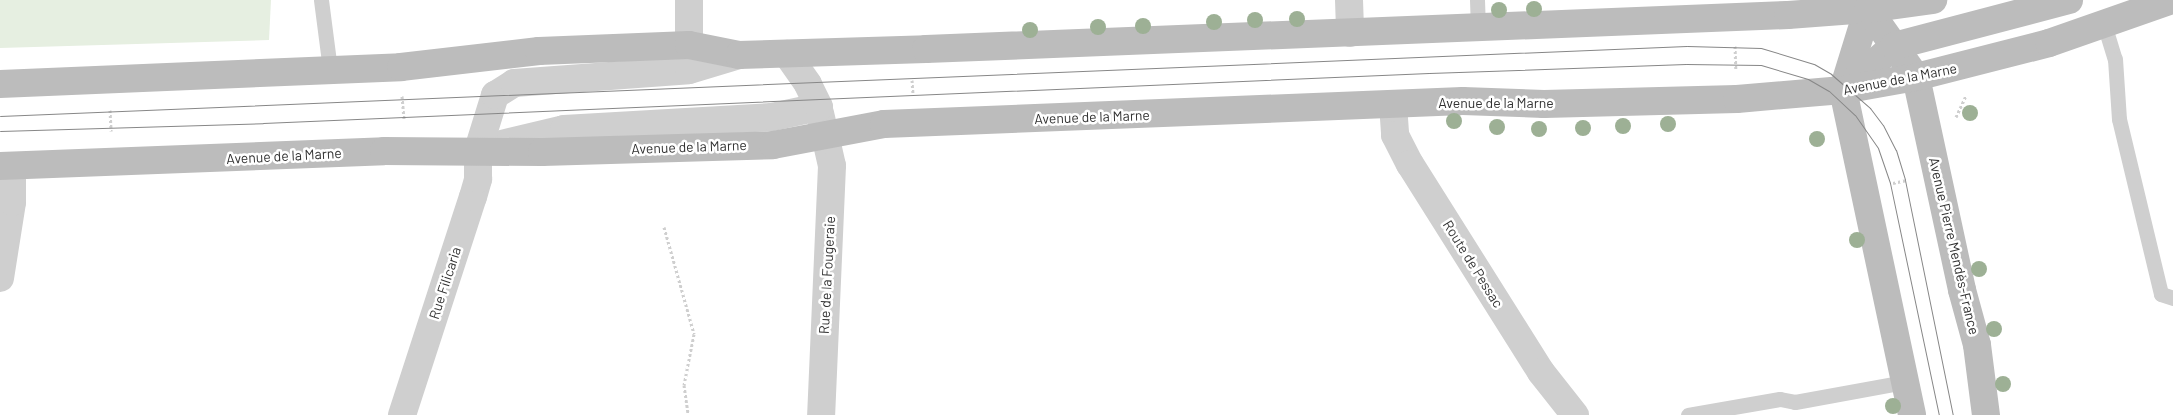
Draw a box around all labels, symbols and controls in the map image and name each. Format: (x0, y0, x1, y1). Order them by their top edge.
street label: Avenue de la Marne (1842, 60, 1958, 98)
street label: Avenue de la Marne (1438, 95, 1554, 111)
street label: Avenue de la Marne (1034, 107, 1150, 127)
street label: Avenue de la Marne (631, 137, 747, 157)
street label: Avenue de la Marne (226, 145, 342, 167)
street label: Avenue Pierre Mendès-France (1925, 156, 1983, 336)
street label: Rue de la Fougeraie (816, 216, 838, 334)
street label: Route de Pessac (1439, 217, 1507, 311)
street label: Rue Filicaria (425, 245, 465, 321)

